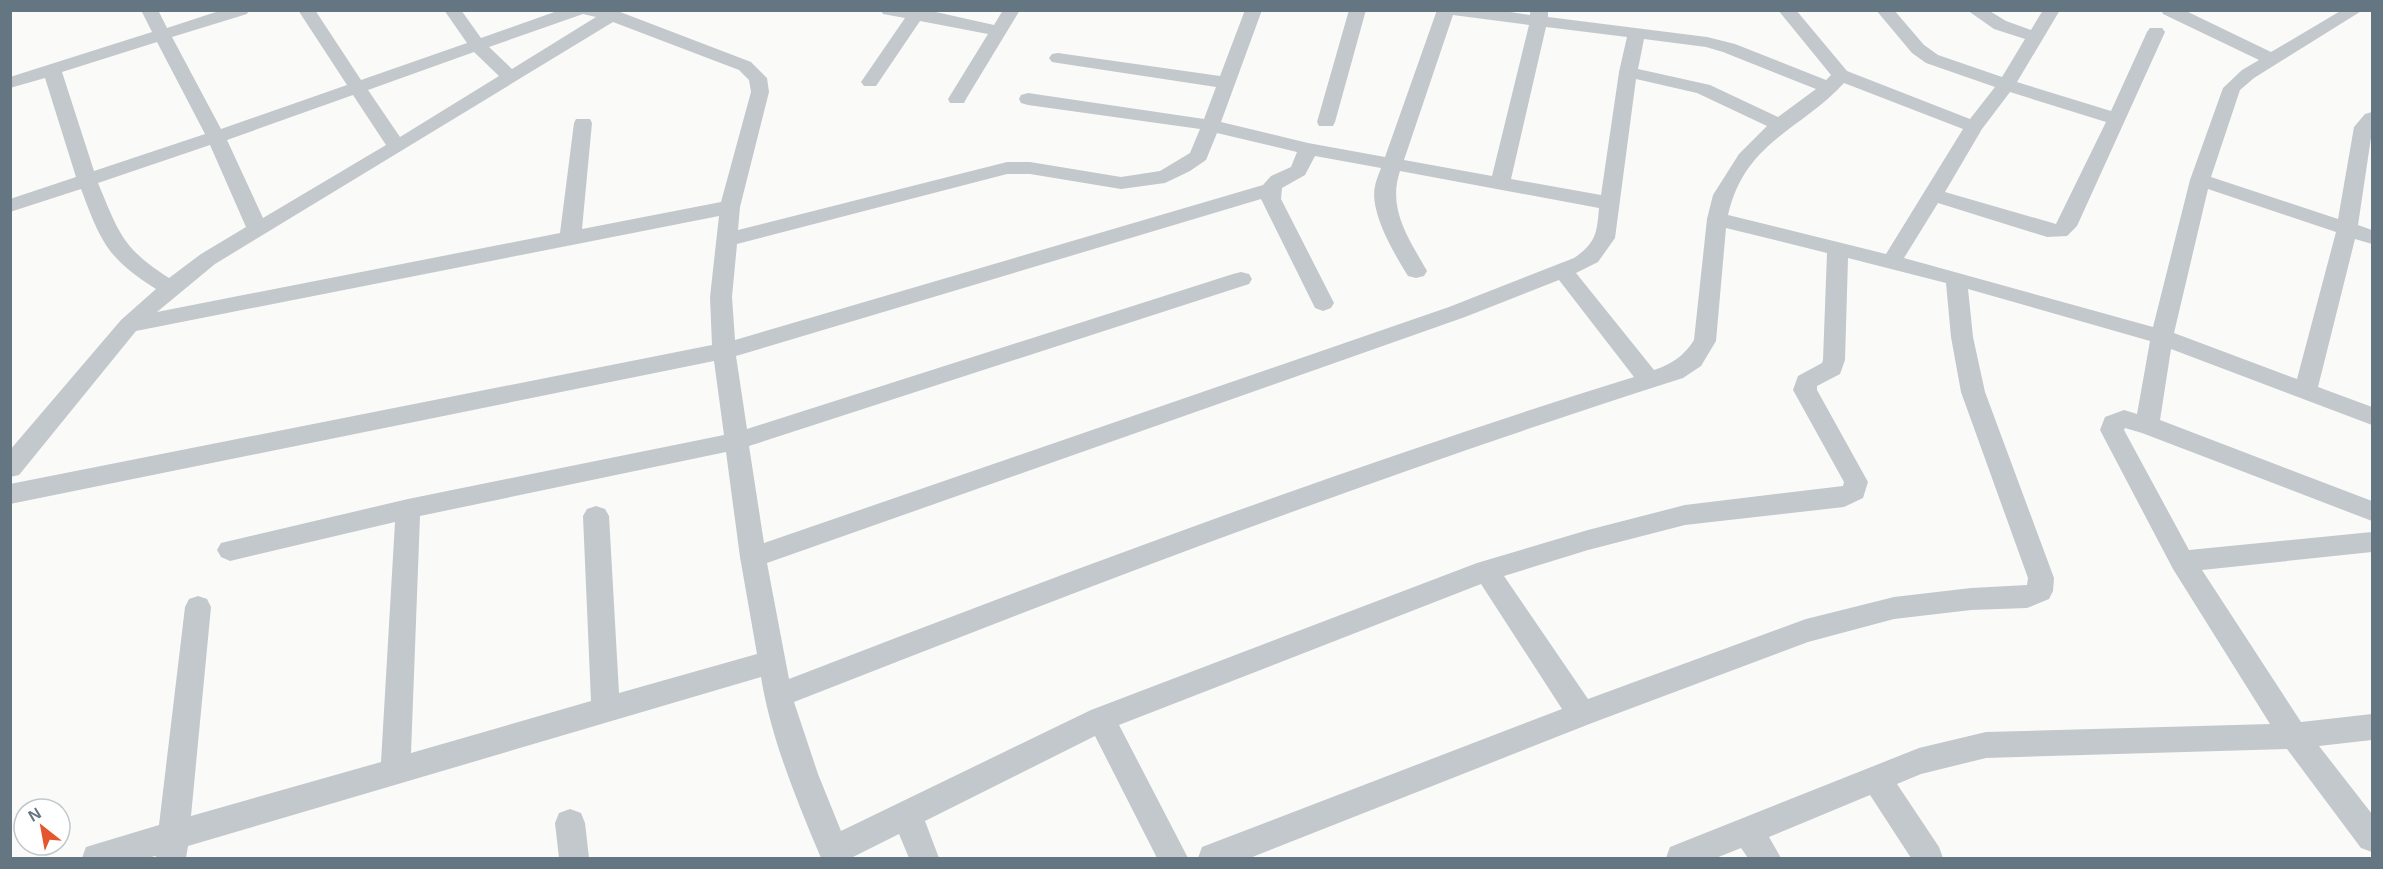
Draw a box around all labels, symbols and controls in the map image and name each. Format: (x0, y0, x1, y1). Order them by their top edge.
north arrow (12, 797, 72, 857)
text: N (25, 804, 44, 825)

